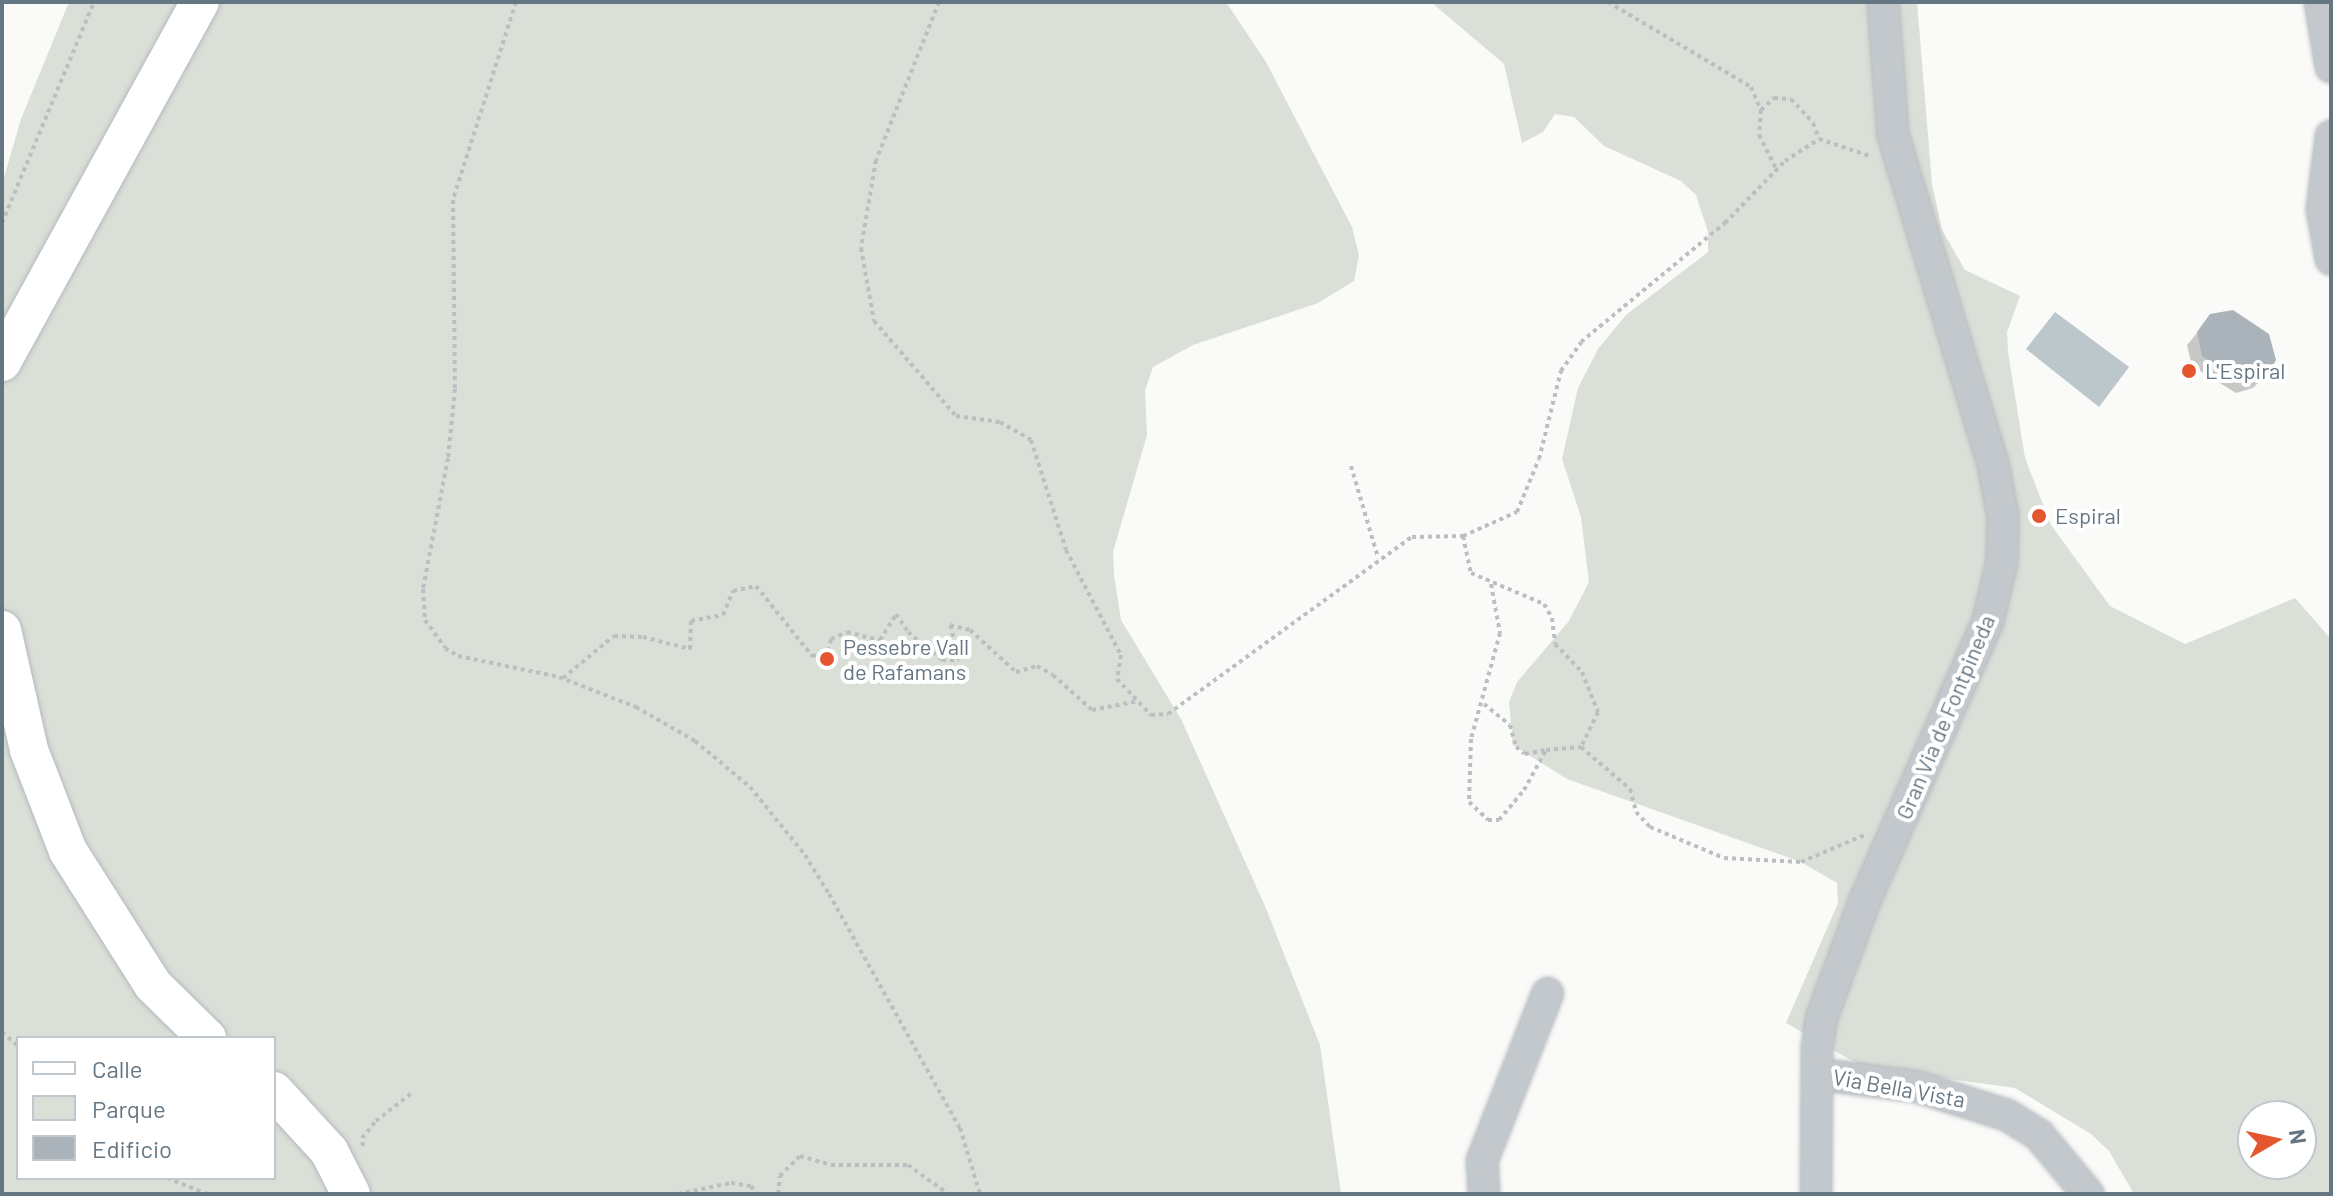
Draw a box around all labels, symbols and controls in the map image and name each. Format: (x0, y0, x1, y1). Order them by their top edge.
place label: L'Espiral (2205, 358, 2285, 384)
marker: L'Espiral (2180, 362, 2198, 380)
place label: Espiral (2055, 503, 2121, 529)
marker: Espiral (2030, 507, 2048, 525)
street label: Gran Via de Fontpineda (1890, 611, 2000, 823)
place label: Pessebre Vall de Rafamans (843, 633, 969, 684)
marker: Pessebre Vall de Rafamans (818, 650, 836, 668)
legend (16, 1036, 276, 1180)
text: Calle (92, 1054, 143, 1083)
street label: Via Bella Vista (1831, 1063, 1967, 1113)
text: Parque (92, 1094, 166, 1123)
north arrow (2237, 1100, 2317, 1180)
text: N (2285, 1127, 2313, 1146)
text: Edificio (92, 1134, 172, 1163)

